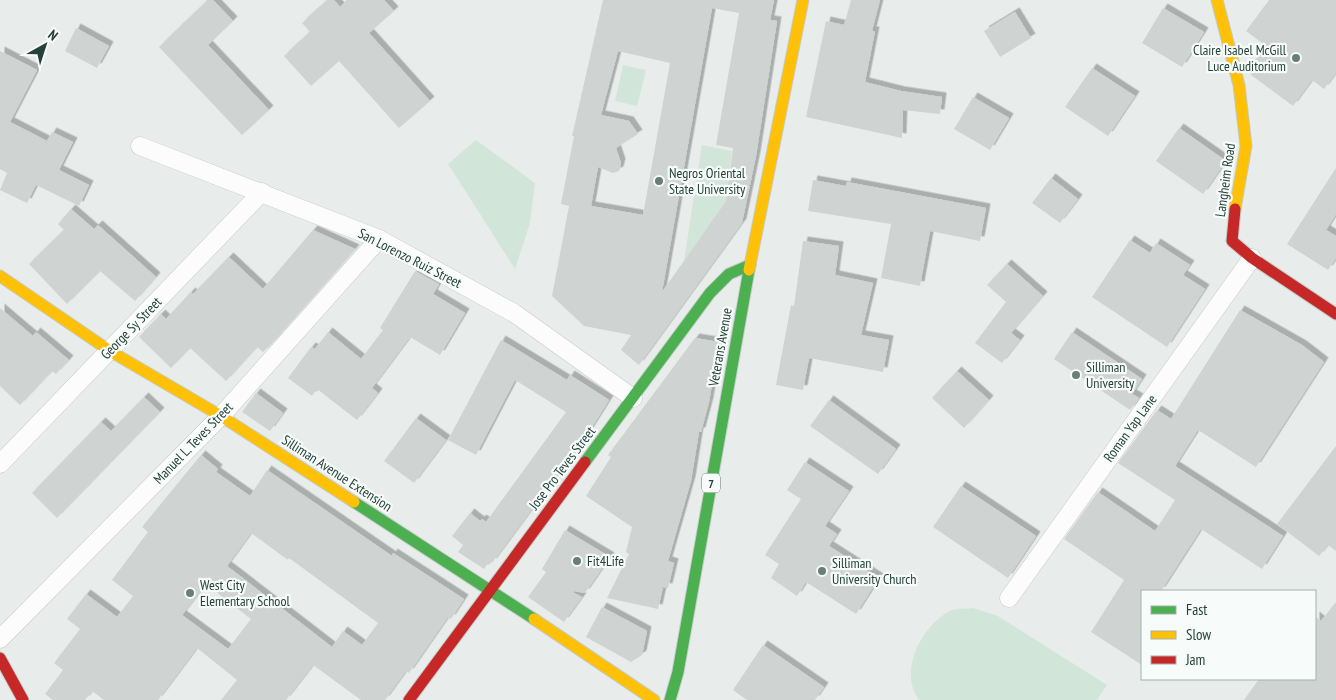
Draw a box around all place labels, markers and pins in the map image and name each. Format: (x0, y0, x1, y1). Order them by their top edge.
place label: Claire Isabel McGill Luce Auditorium (1193, 41, 1287, 75)
marker: Claire Isabel McGill Luce Auditorium (1290, 52, 1302, 64)
place label: Negros Oriental State University (669, 164, 746, 198)
marker: Negros Oriental State University (653, 175, 665, 187)
place label: Silliman University (1086, 358, 1135, 392)
marker: Silliman University (1070, 369, 1082, 381)
place label: Fit4Life (587, 552, 624, 570)
place label: Silliman University Church (832, 554, 917, 588)
marker: Fit4Life (571, 555, 583, 567)
marker: Silliman University Church (816, 565, 828, 577)
place label: West City Elementary School (200, 576, 290, 610)
marker: West City Elementary School (184, 587, 196, 599)

